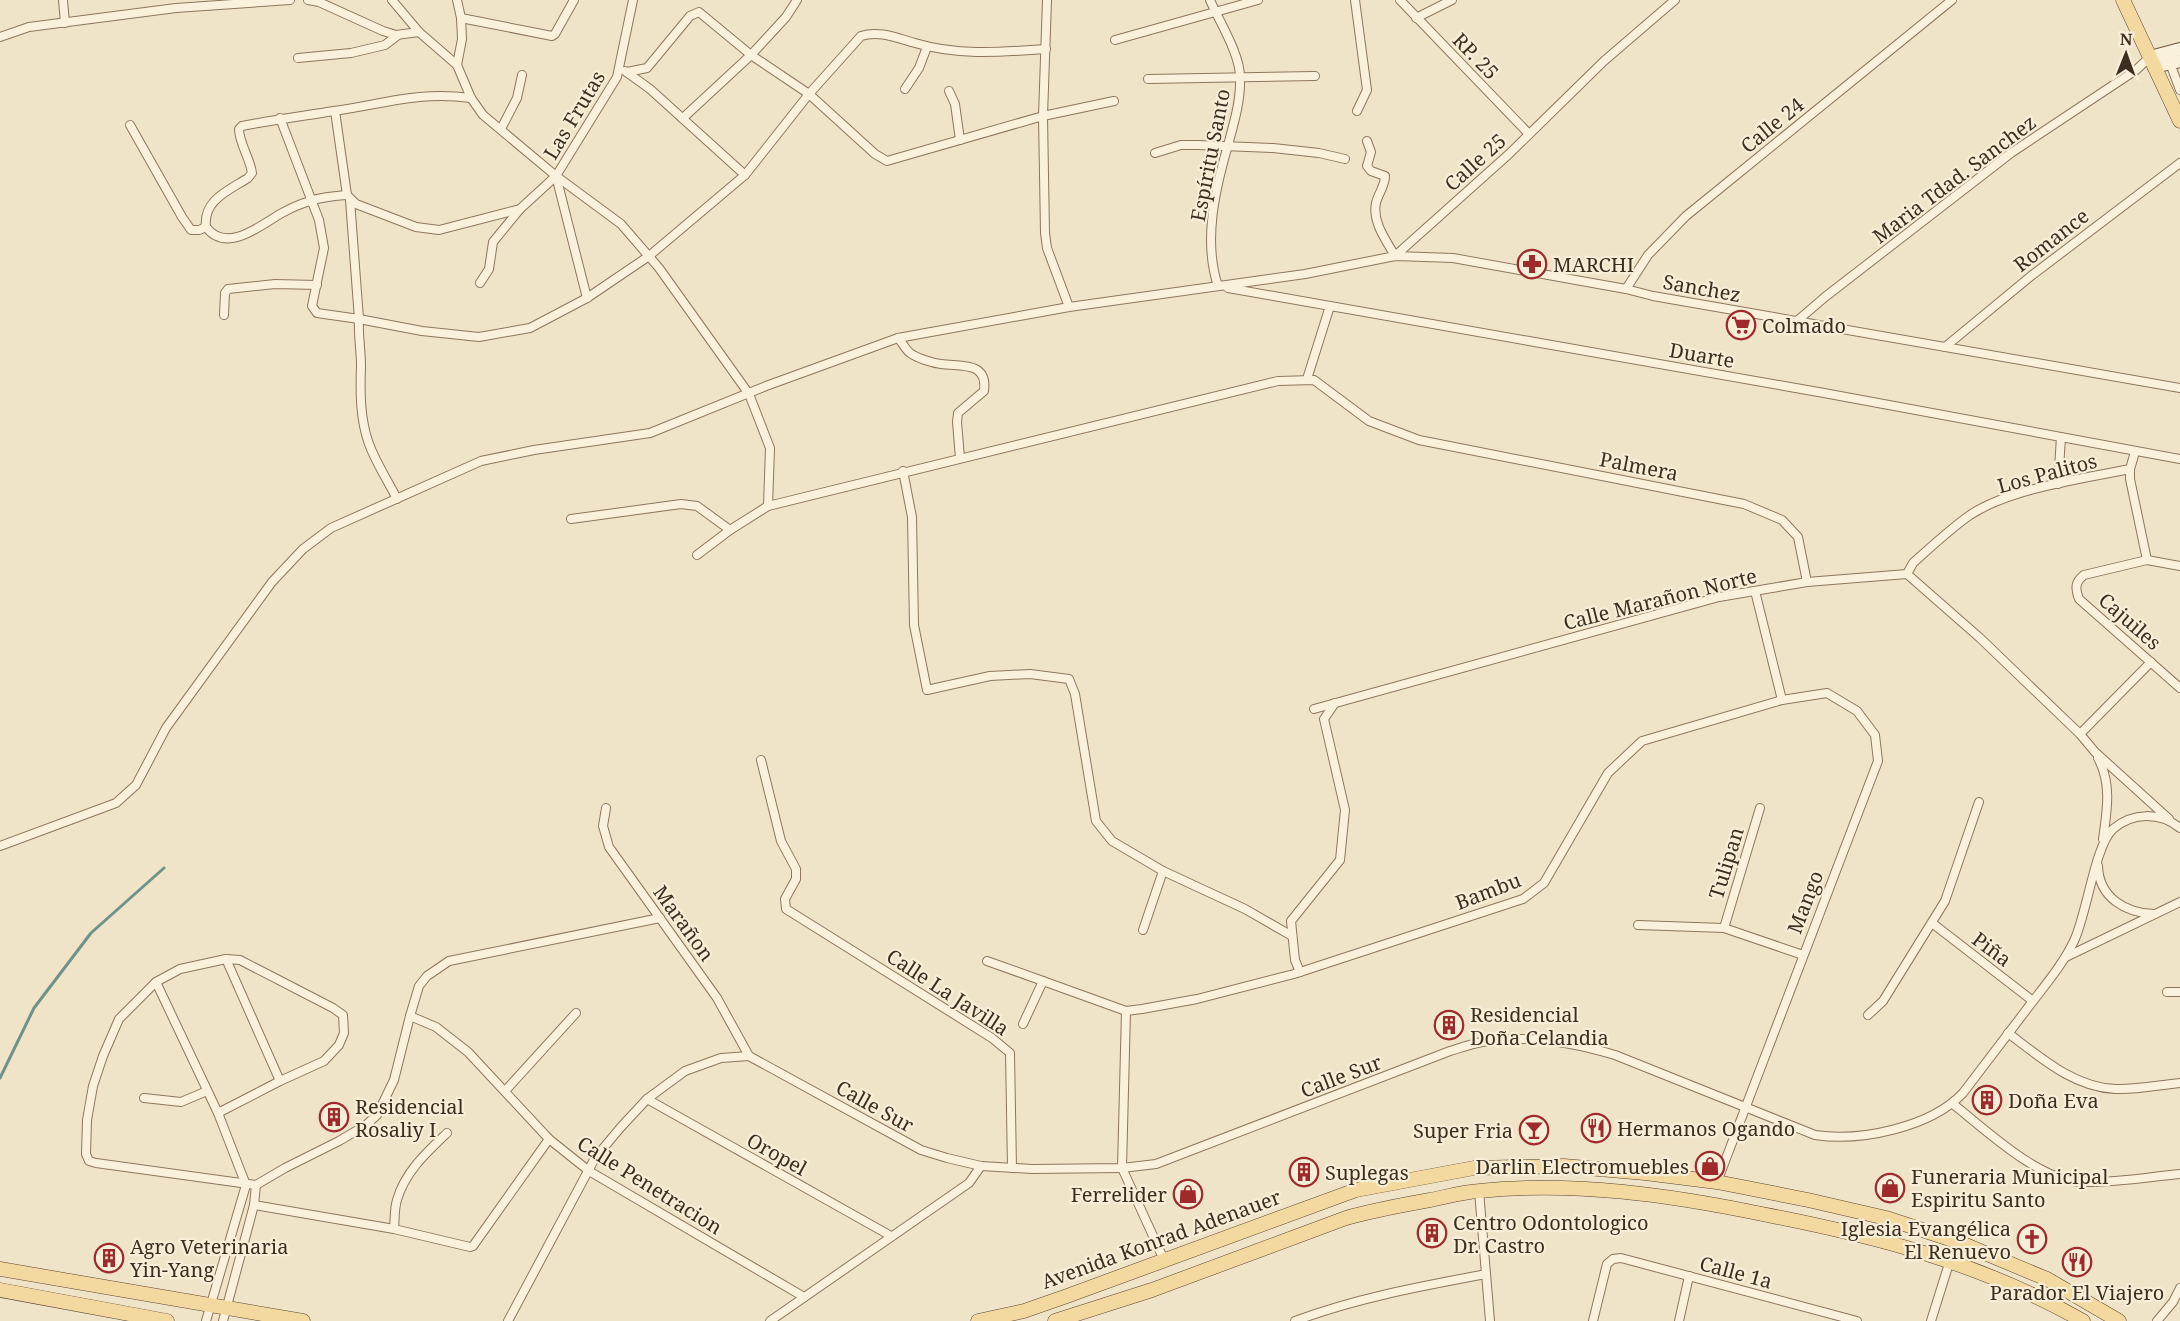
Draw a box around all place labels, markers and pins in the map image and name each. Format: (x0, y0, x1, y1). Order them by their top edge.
pharmacy icon: MARCHI (1516, 248, 1548, 280)
place label: MARCHI (1553, 251, 1634, 278)
supermarket icon: Colmado (1725, 309, 1757, 341)
place label: Colmado (1762, 312, 1846, 339)
place label: Residencial Doña Celandia (1470, 1001, 1609, 1051)
building icon: Residencial Doña Celandia (1433, 1009, 1465, 1041)
building icon: Doña Eva (1971, 1084, 2003, 1116)
place label: Doña Eva (2008, 1087, 2099, 1114)
place label: Residencial Rosaliy I (355, 1093, 464, 1143)
building icon: Residencial Rosaliy I (318, 1101, 350, 1133)
restaurant icon: Hermanos Ogando (1580, 1112, 1612, 1144)
bar icon: Super Fria (1518, 1114, 1550, 1146)
place label: Hermanos Ogando (1617, 1115, 1795, 1142)
place label: Super Fria (1413, 1117, 1513, 1144)
shop icon: Darlin Electromuebles (1694, 1150, 1726, 1182)
place label: Darlin Electromuebles (1475, 1153, 1689, 1180)
building icon: Suplegas (1288, 1156, 1320, 1188)
place label: Suplegas (1325, 1159, 1409, 1186)
place label: Funeraria Municipal Espiritu Santo (1911, 1163, 2108, 1213)
shop icon: Funeraria Municipal Espiritu Santo (1874, 1172, 1906, 1204)
shop icon: Ferrelider (1172, 1178, 1204, 1210)
place label: Ferrelider (1071, 1181, 1168, 1208)
place label: Centro Odontologico Dr. Castro (1453, 1209, 1649, 1259)
place label: Iglesia Evangélica El Renuevo (1841, 1215, 2011, 1265)
building icon: Centro Odontologico Dr. Castro (1416, 1217, 1448, 1249)
church icon: Iglesia Evangélica El Renuevo (2016, 1223, 2048, 1255)
place label: Agro Veterinaria Yin-Yang (129, 1233, 288, 1283)
building icon: Agro Veterinaria Yin-Yang (93, 1242, 125, 1274)
restaurant icon: Parador El Viajero (2061, 1246, 2093, 1278)
place label: Parador El Viajero (1990, 1279, 2164, 1306)

